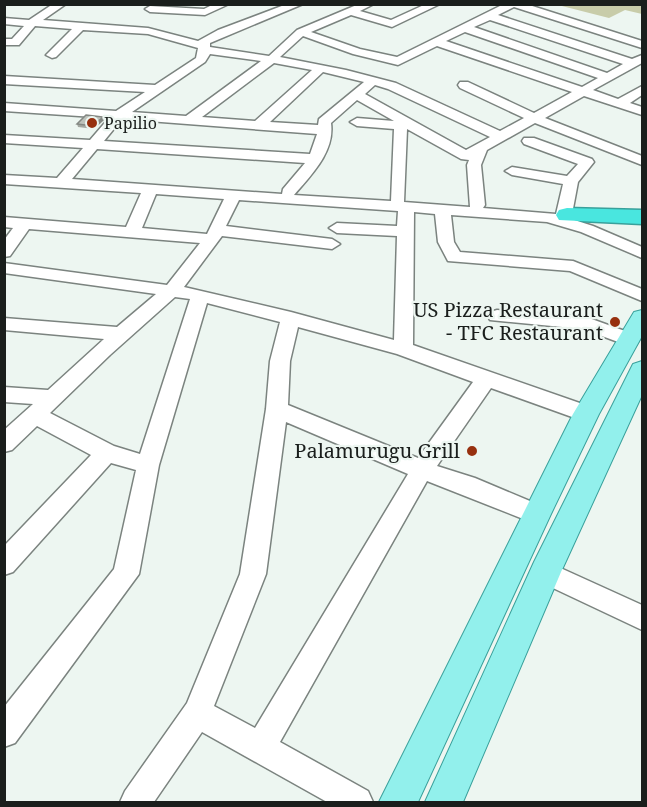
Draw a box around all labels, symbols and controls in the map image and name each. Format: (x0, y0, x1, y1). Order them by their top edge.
place label: Papilio (104, 112, 157, 134)
marker: Papilio (85, 116, 99, 130)
place label: US Pizza Restaurant - TFC Restaurant (413, 296, 603, 346)
marker: US Pizza Restaurant - TFC Restaurant (608, 315, 622, 329)
place label: Palamurugu Grill (294, 437, 460, 464)
marker: Palamurugu Grill (465, 444, 479, 458)

